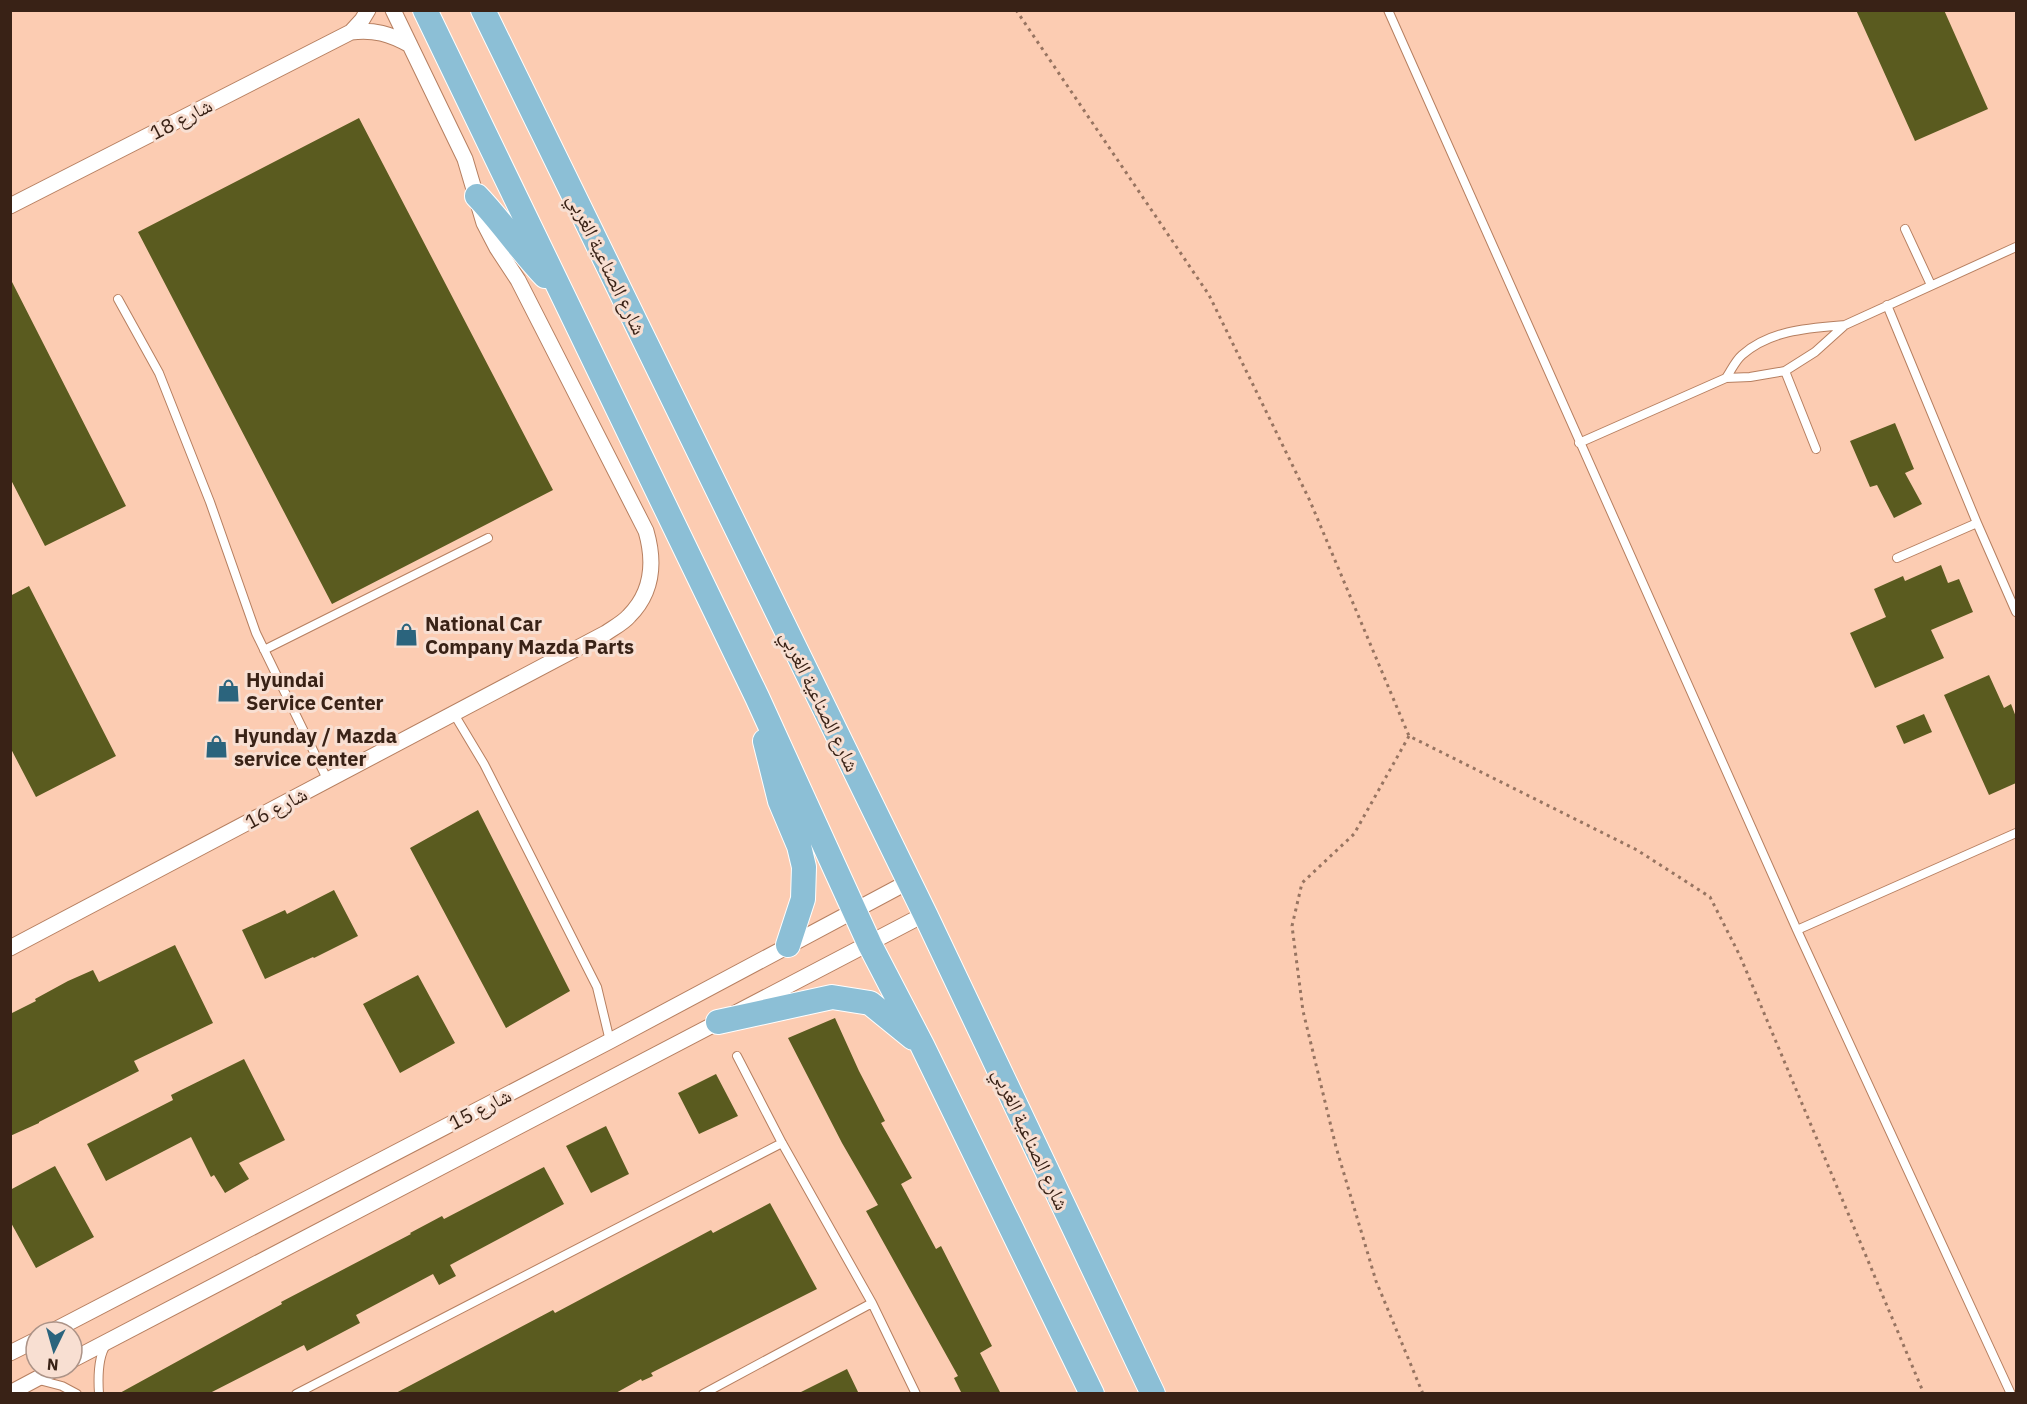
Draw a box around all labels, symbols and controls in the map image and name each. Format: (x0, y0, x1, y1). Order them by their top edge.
street label: شارع 18 (145, 91, 217, 146)
street label: شارع الصناعية الغربي (559, 189, 653, 340)
place label: National Car Company Mazda Parts (425, 610, 634, 660)
shop icon: National Car Company Mazda Parts (394, 622, 420, 648)
street label: شارع الصناعية الغربي (772, 626, 866, 777)
place label: Hyundai Service Center (246, 666, 384, 716)
shop icon: Hyundai Service Center (215, 678, 241, 704)
place label: Hyunday / Mazda service center (234, 722, 397, 772)
shop icon: Hyunday / Mazda service center (203, 734, 229, 760)
street label: شارع 16 (240, 780, 312, 835)
street label: شارع الصناعية الغربي (984, 1063, 1076, 1216)
street label: شارع 15 (444, 1081, 516, 1136)
north arrow (24, 1320, 84, 1380)
text: N (46, 1354, 59, 1375)

